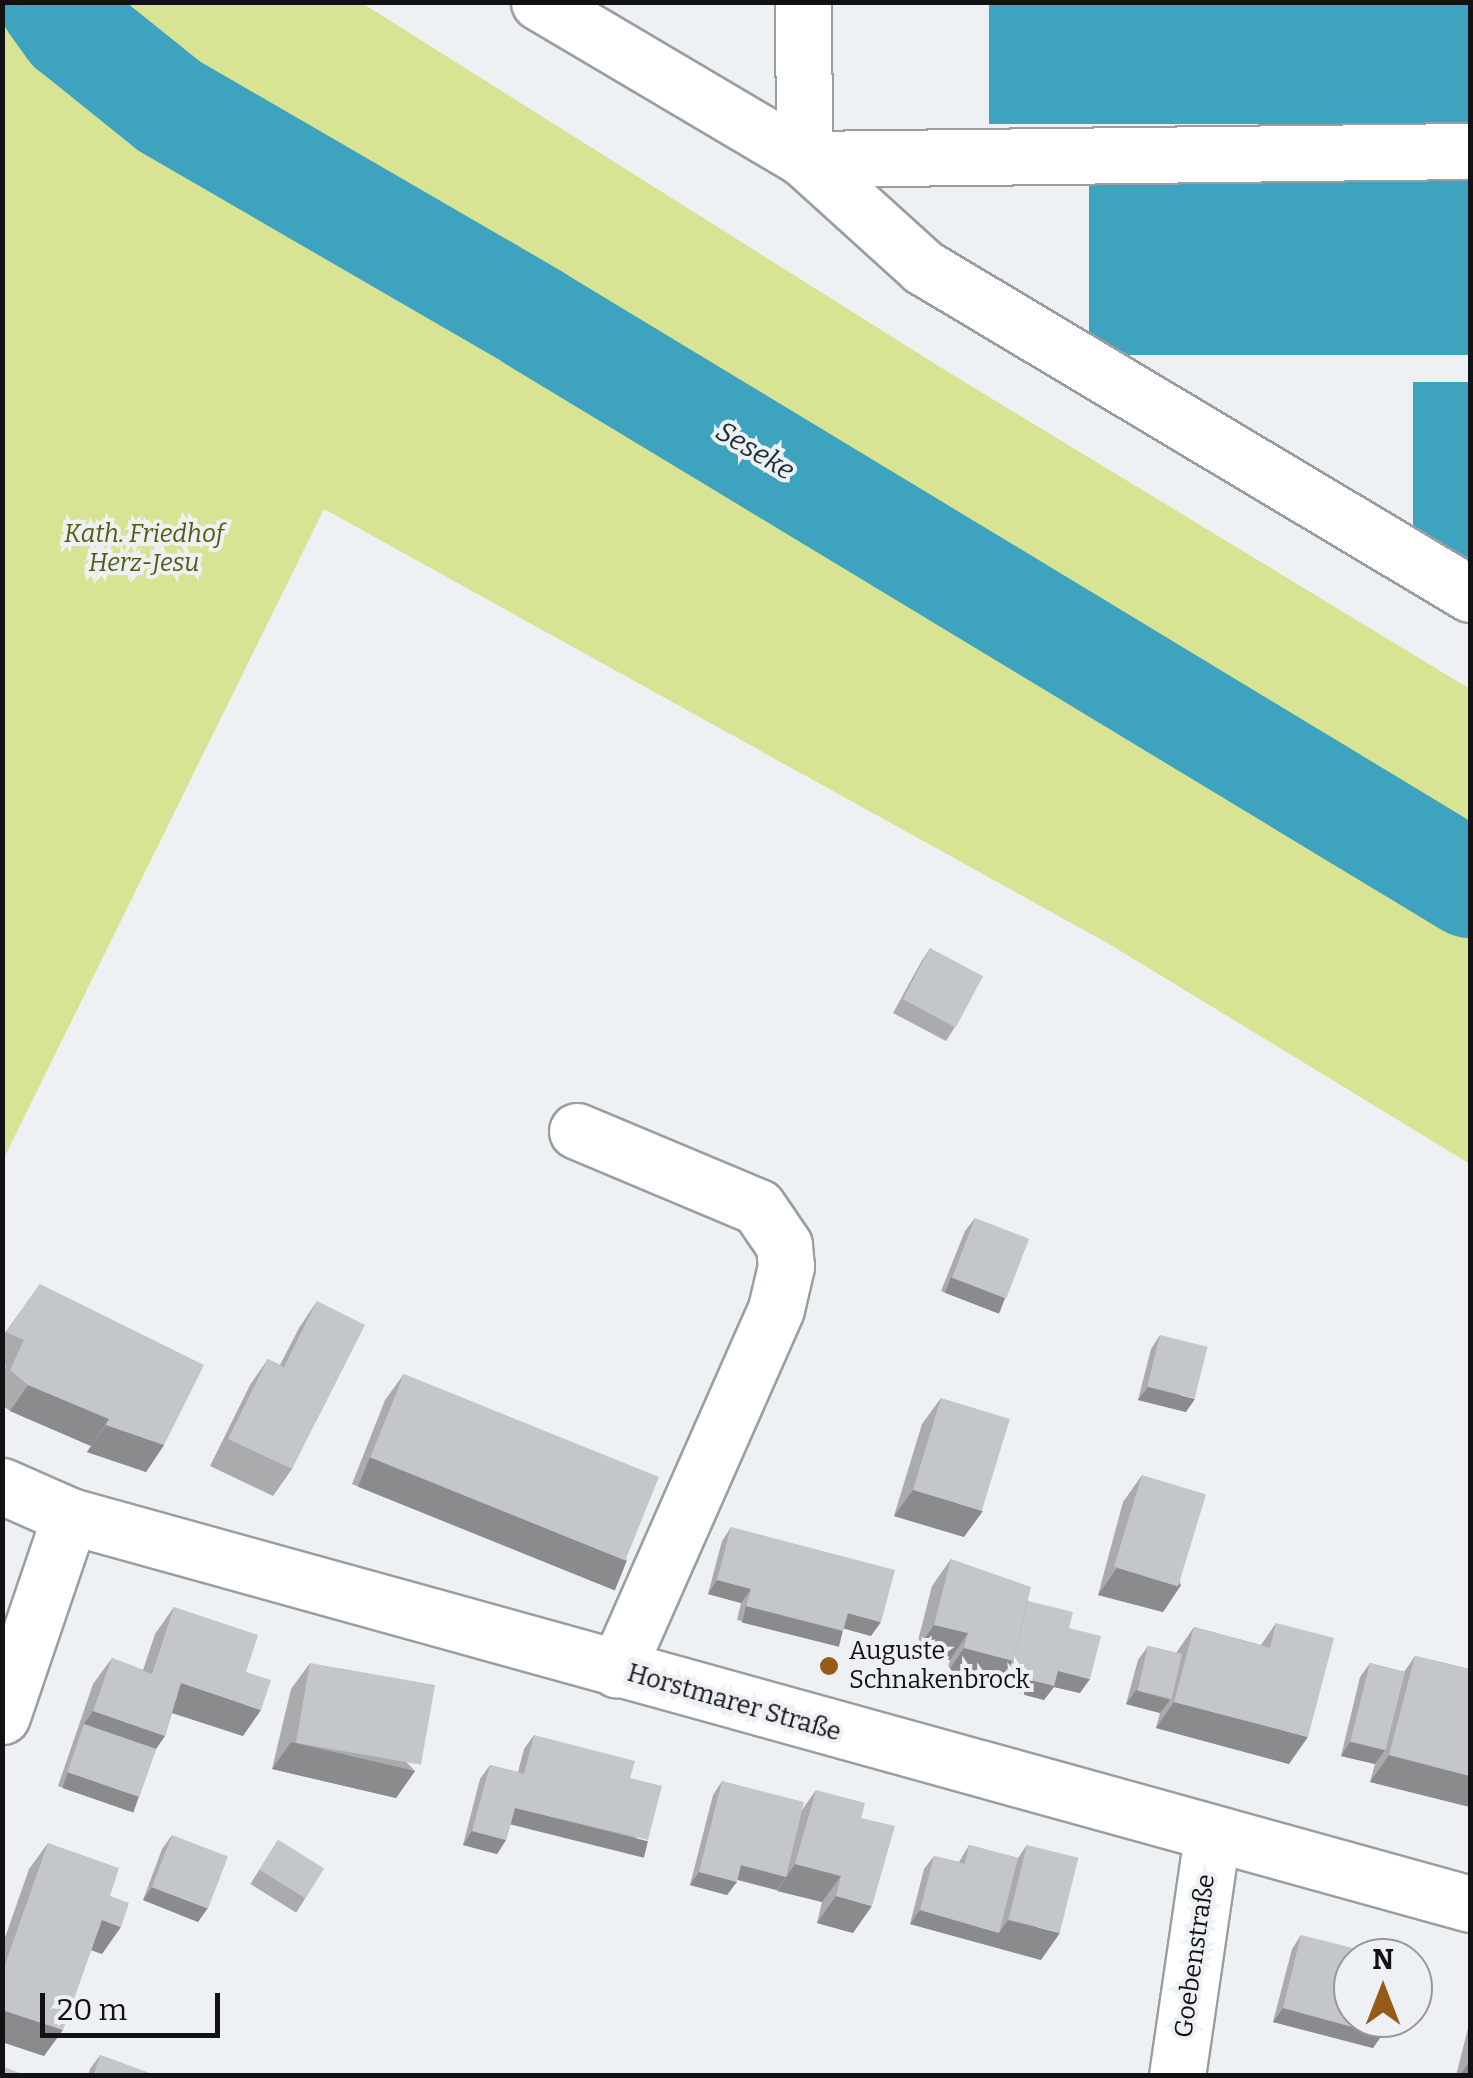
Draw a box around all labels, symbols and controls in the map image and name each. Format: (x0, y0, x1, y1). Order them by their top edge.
water label: Seseke (710, 415, 800, 487)
park label: Kath. Friedhof Herz-Jesu (64, 520, 224, 579)
place label: Auguste Schnakenbrock (849, 1637, 1030, 1696)
marker: Auguste Schnakenbrock (818, 1655, 840, 1677)
street label: Horstmarer Straße (624, 1658, 844, 1748)
street label: Goebenstraße (1169, 1872, 1221, 2040)
north arrow (1333, 1938, 1433, 2038)
text: N (1372, 1943, 1394, 1976)
scale bar (45, 1973, 225, 2035)
text: 20 m (57, 1992, 127, 2028)

